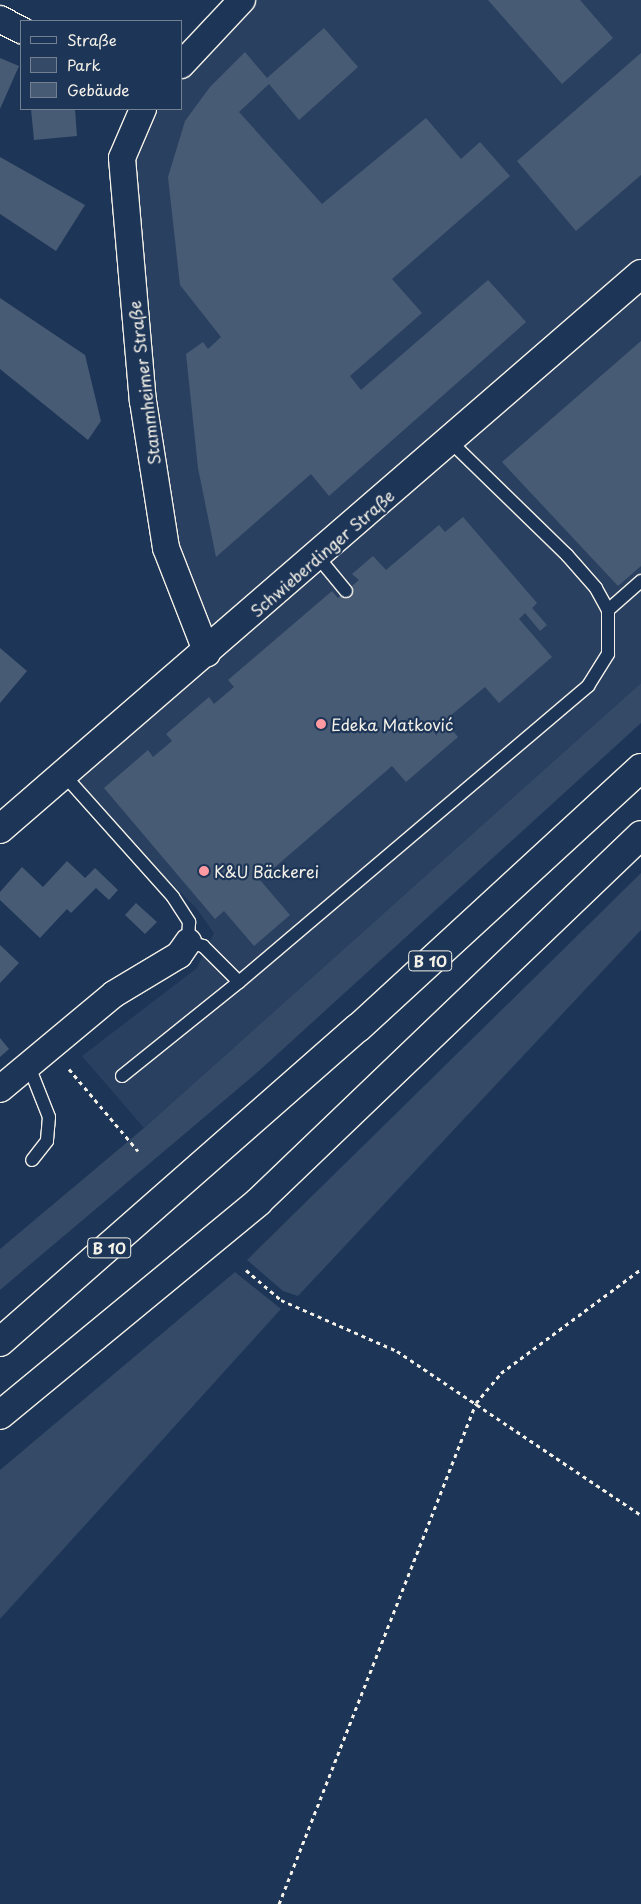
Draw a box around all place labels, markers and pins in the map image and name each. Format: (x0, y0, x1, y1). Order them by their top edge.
place label: Edeka Matković (331, 714, 454, 734)
marker: Edeka Matković (315, 718, 327, 730)
place label: K&U Bäckerei (214, 861, 320, 881)
marker: K&U Bäckerei (198, 865, 210, 877)

